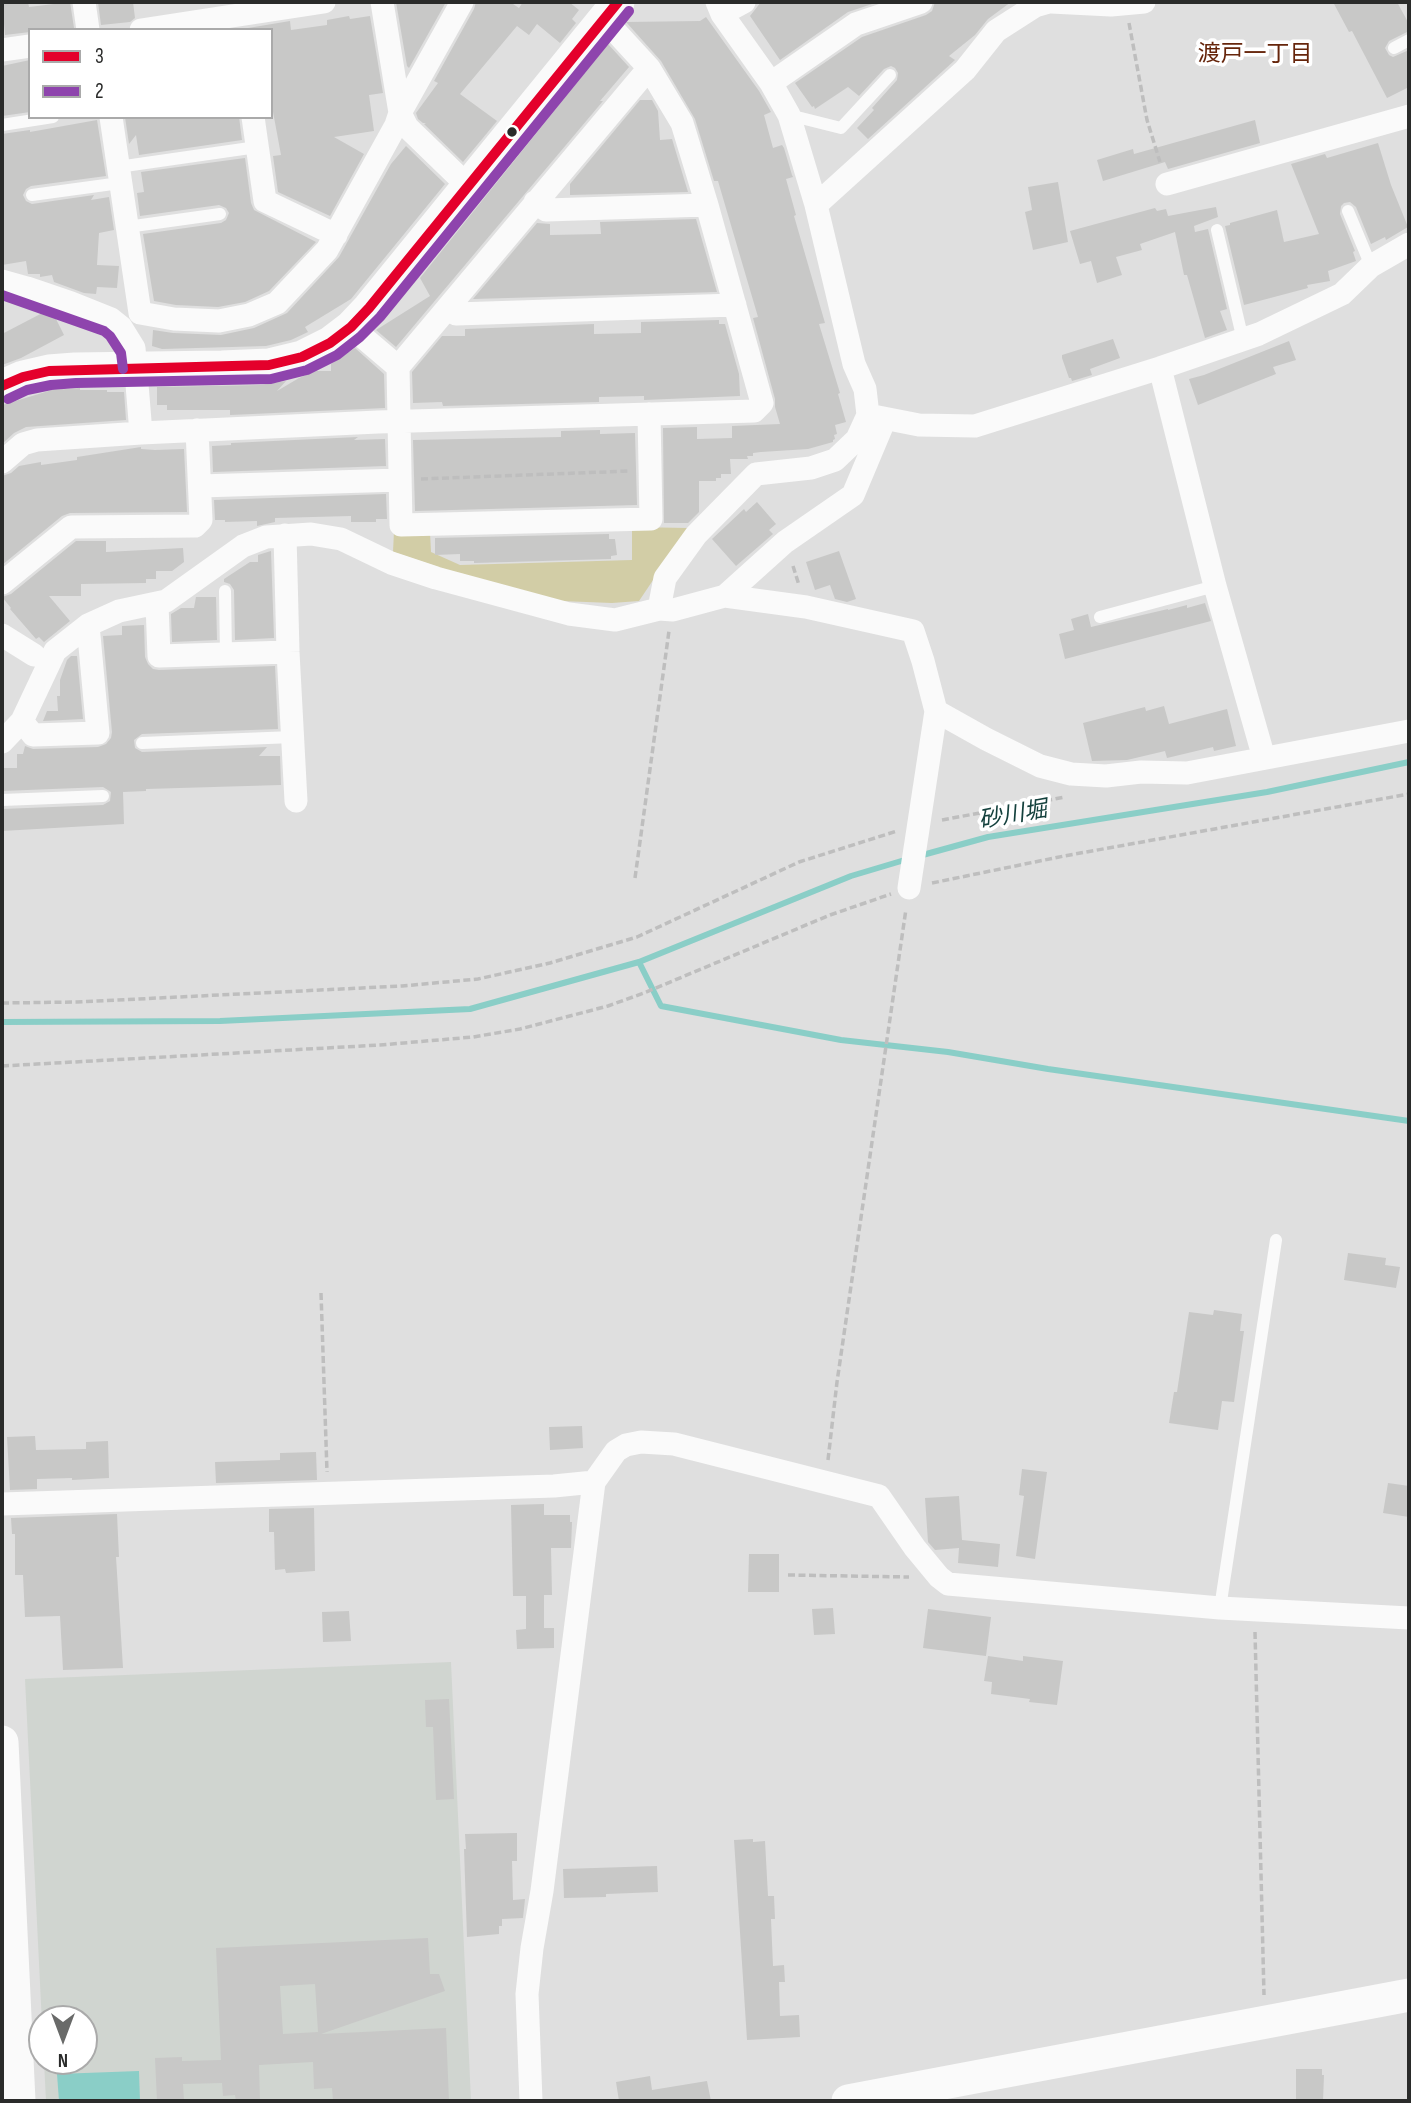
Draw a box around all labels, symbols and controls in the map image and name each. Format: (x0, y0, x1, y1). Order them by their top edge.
legend (28, 28, 273, 119)
district label: 渡戸一丁目 (1198, 41, 1312, 69)
text: 3 (95, 44, 104, 69)
text: 2 (95, 79, 104, 104)
unlabelled marker (505, 125, 519, 139)
water label: 砂川堀 (977, 796, 1049, 836)
north arrow (28, 2005, 98, 2075)
text: N (58, 2048, 68, 2071)

